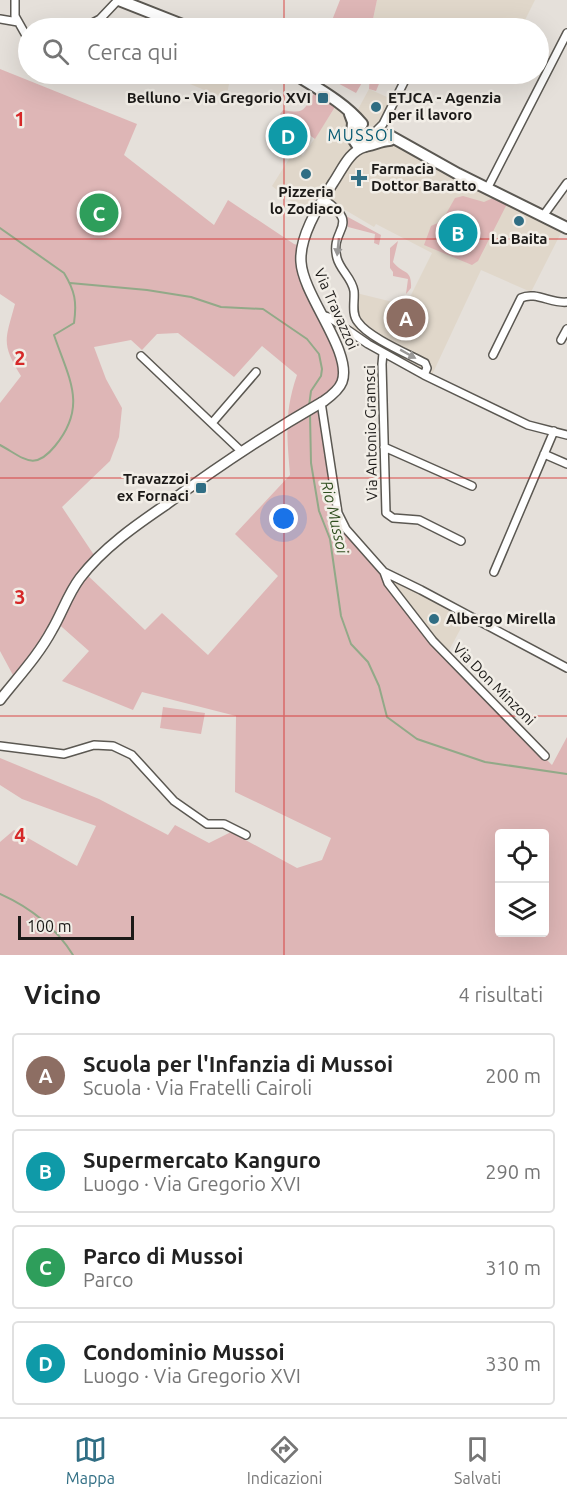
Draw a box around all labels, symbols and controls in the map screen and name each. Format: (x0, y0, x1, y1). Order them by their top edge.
search box (18, 18, 549, 84)
icon: search (39, 35, 72, 68)
text: Cerca qui (87, 39, 178, 64)
place label: Belluno - Via Gregorio XVI (127, 89, 311, 106)
place label: ETJCA - Agenzia per il lavoro (388, 89, 501, 123)
marker: Belluno - Via Gregorio XVI (316, 91, 330, 105)
marker: ETJCA - Agenzia per il lavoro (369, 100, 383, 114)
text: 1 (14, 107, 26, 130)
pin: D (268, 114, 308, 158)
district label: MUSSOI (327, 126, 395, 144)
place label: Farmacia Dottor Baratto (371, 160, 476, 194)
marker: Pizzeria lo Zodiaco (299, 167, 313, 181)
marker: Farmacia Dottor Baratto (352, 171, 366, 185)
place label: Pizzeria lo Zodiaco (270, 183, 342, 217)
pin: C (80, 190, 118, 236)
pin: B (438, 210, 478, 256)
marker: La Baita (512, 214, 526, 228)
place label: La Baita (491, 230, 547, 247)
one-way arrow (333, 238, 343, 257)
street label: Via Travazzoi (311, 266, 362, 352)
pin: A (386, 296, 426, 340)
text: 2 (14, 346, 26, 369)
one-way arrow (400, 349, 417, 359)
street label: Via Antonio Gramsci (361, 365, 380, 501)
place label: Travazzoi ex Fornaci (117, 470, 189, 504)
water label: Rio Mussoi (318, 479, 352, 556)
marker: Travazzoi ex Fornaci (194, 481, 208, 495)
your location (269, 504, 298, 533)
text: 3 (14, 585, 26, 608)
place label: Albergo Mirella (446, 610, 556, 627)
marker: Albergo Mirella (427, 612, 441, 626)
street label: Via Don Minzoni (450, 639, 539, 728)
text: 4 (14, 823, 26, 846)
map controls (495, 829, 549, 937)
button: locate (495, 829, 549, 883)
button: layers (495, 883, 549, 937)
scale bar (18, 913, 134, 940)
text: 100 m (27, 917, 72, 935)
text: Vicino (24, 980, 101, 1009)
text: 4 risultati (459, 983, 543, 1006)
text: Scuola per l'Infanzia di Mussoi (83, 1051, 393, 1076)
text: A (38, 1064, 53, 1087)
text: 200 m (485, 1064, 541, 1087)
text: Scuola · Via Fratelli Cairoli (83, 1076, 312, 1099)
text: Supermercato Kanguro (83, 1147, 321, 1172)
text: B (39, 1160, 52, 1183)
text: 290 m (485, 1160, 541, 1183)
text: Luogo · Via Gregorio XVI (83, 1172, 301, 1195)
text: Parco di Mussoi (83, 1243, 243, 1268)
text: C (39, 1256, 52, 1279)
text: 310 m (485, 1256, 541, 1279)
text: Parco (83, 1268, 134, 1291)
text: Condominio Mussoi (83, 1339, 285, 1364)
text: D (38, 1352, 53, 1375)
text: 330 m (485, 1352, 541, 1375)
text: Luogo · Via Gregorio XVI (83, 1364, 301, 1387)
tab: Mappa (66, 1433, 115, 1487)
tab: Indicazioni (247, 1433, 322, 1487)
tab: Salvati (454, 1433, 501, 1487)

